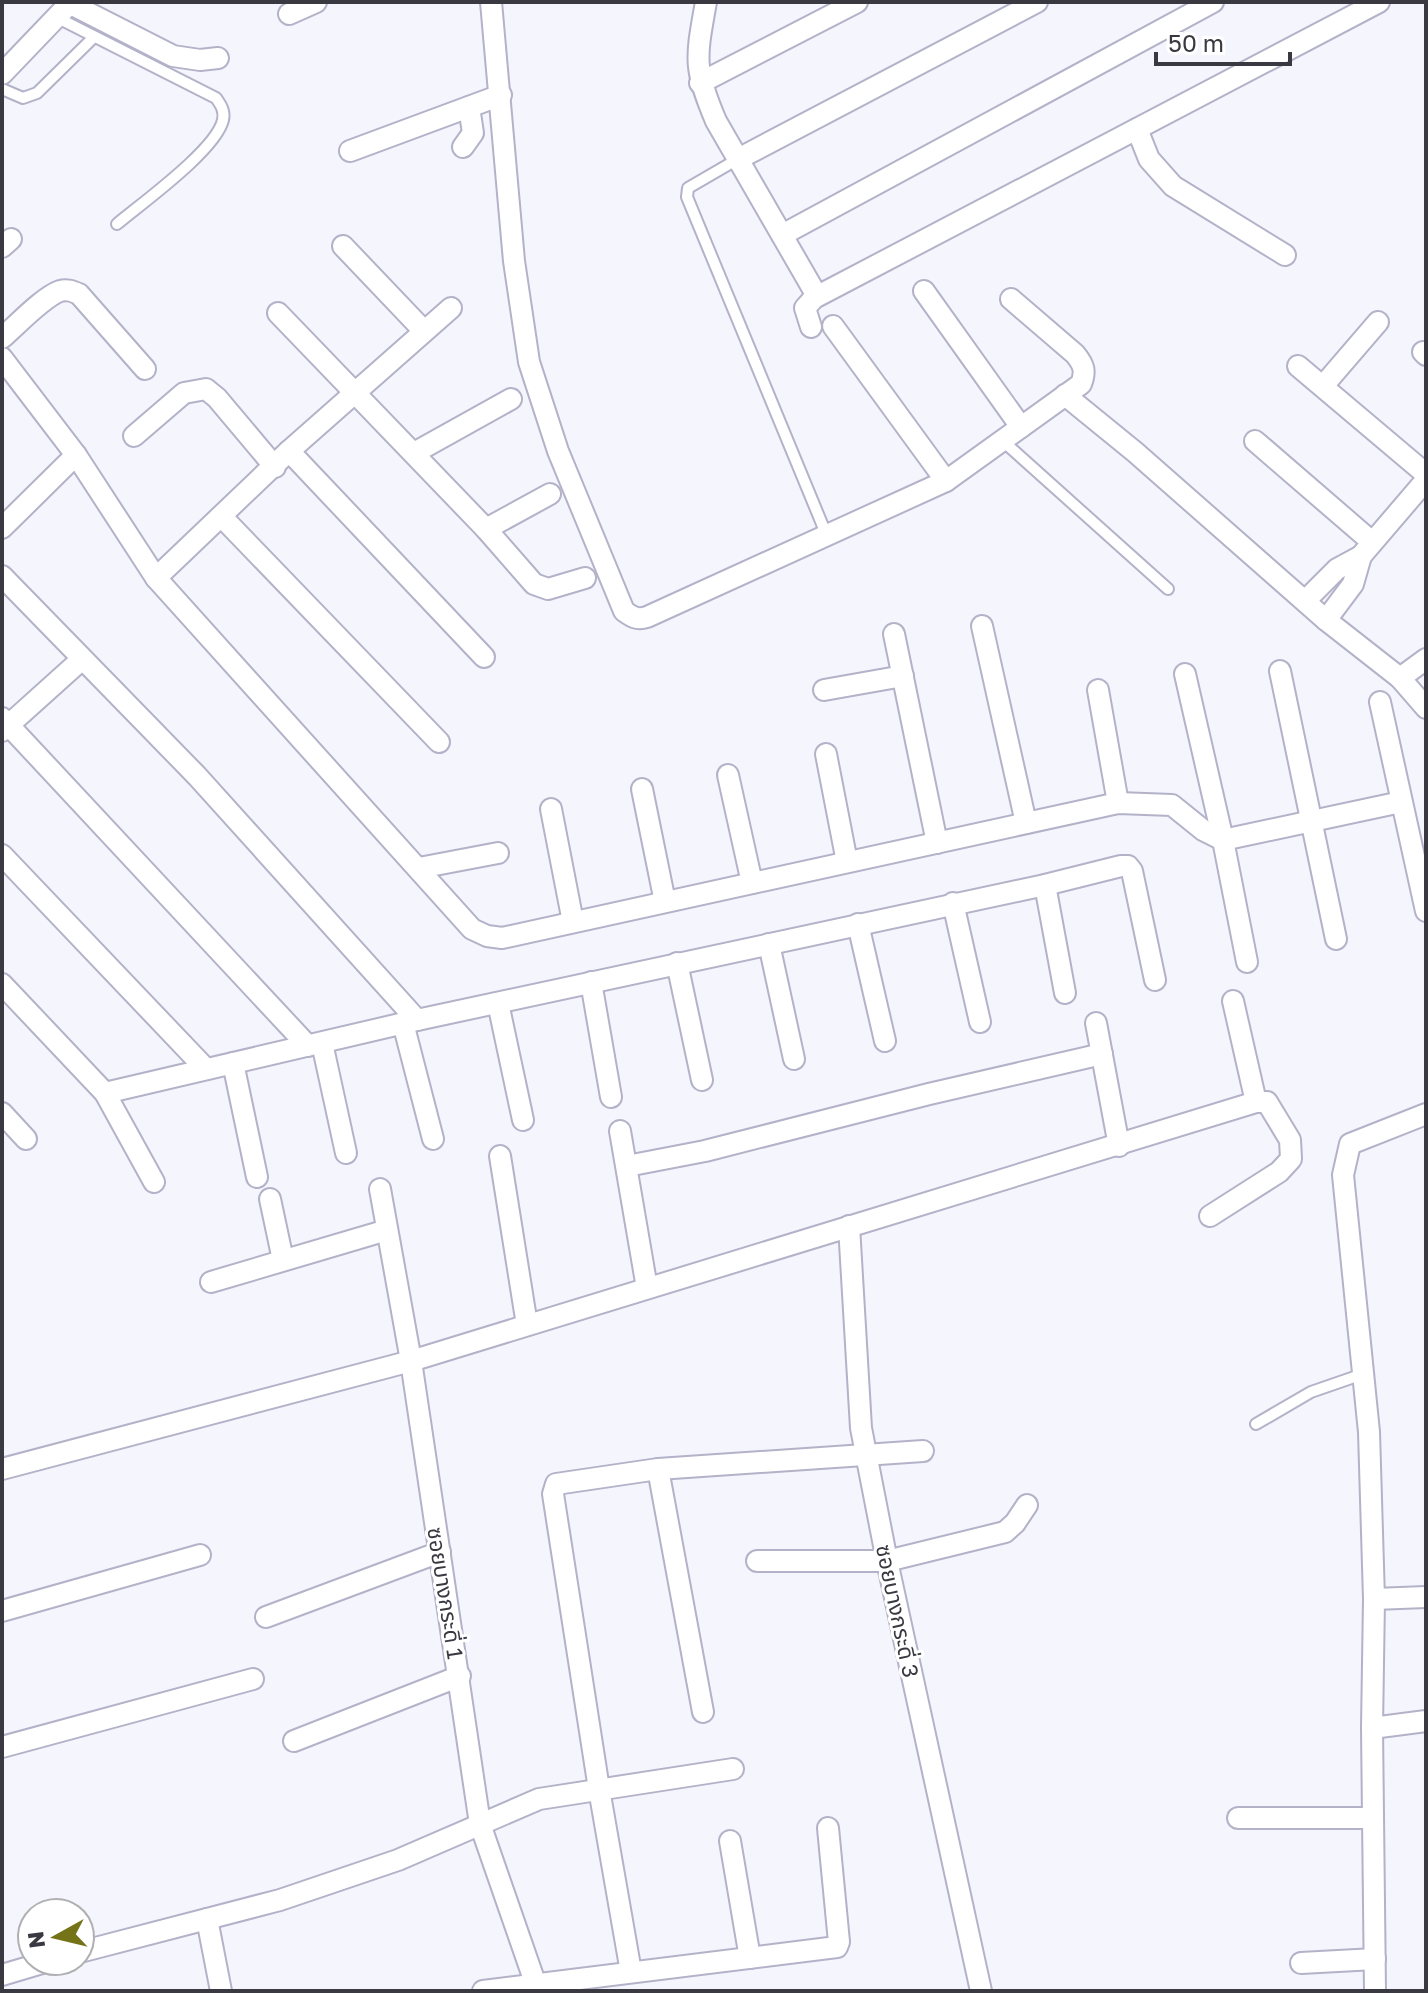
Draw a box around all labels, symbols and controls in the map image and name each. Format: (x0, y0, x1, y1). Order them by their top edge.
scale bar (1156, 16, 1290, 66)
text: 50 m (1168, 28, 1224, 57)
street label: ซอยบางกระดี่ 1 (422, 1525, 471, 1661)
street label: ซอยบางกระดี่ 3 (871, 1542, 926, 1680)
north arrow (16, 1897, 96, 1977)
text: N (21, 1930, 50, 1950)

